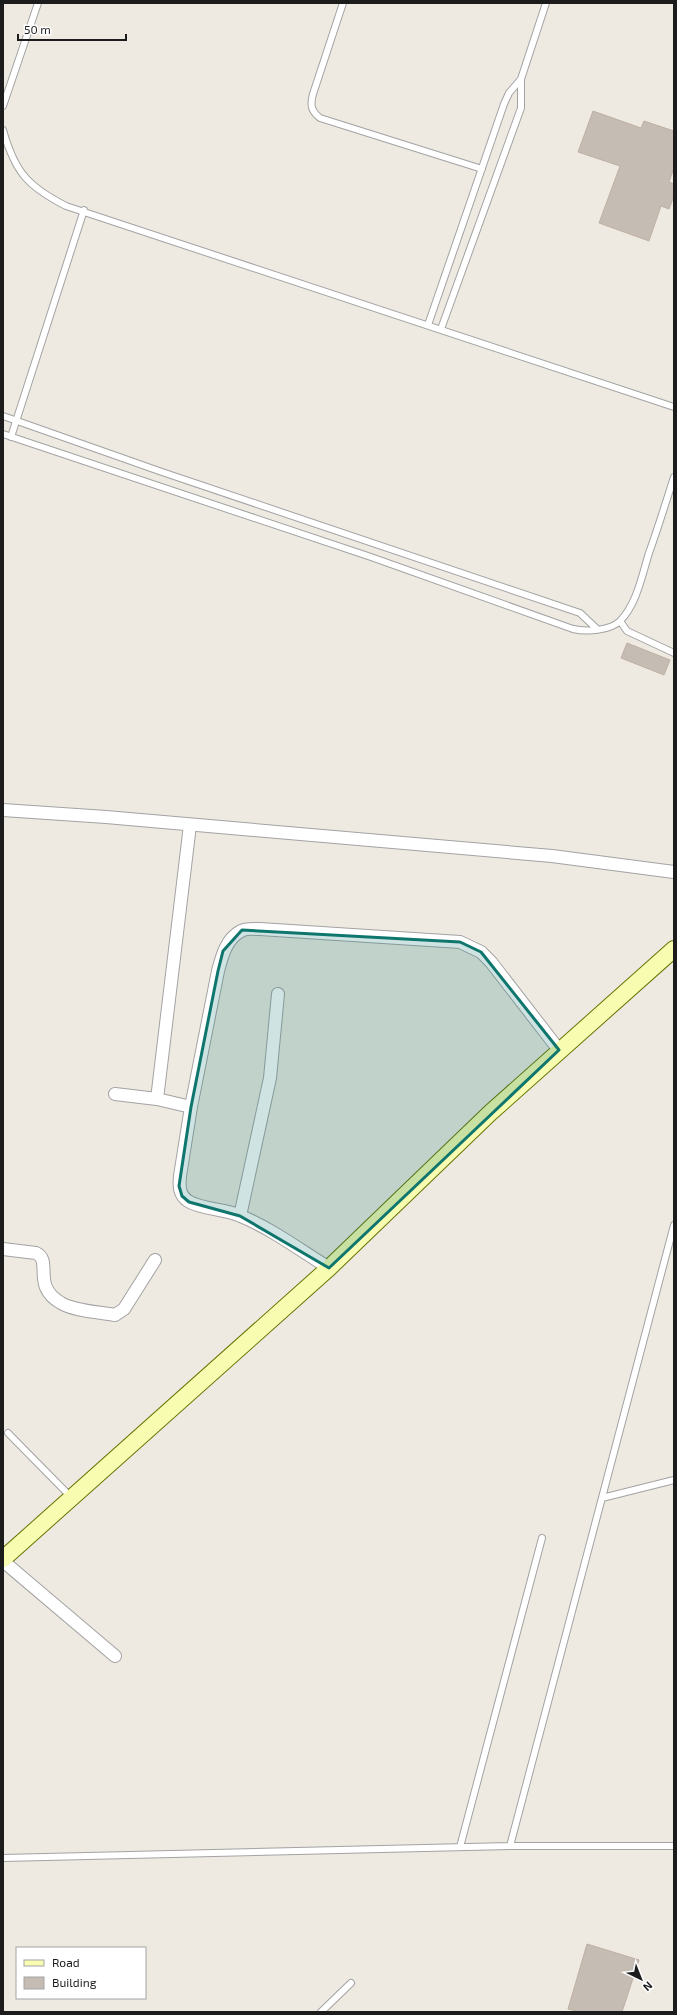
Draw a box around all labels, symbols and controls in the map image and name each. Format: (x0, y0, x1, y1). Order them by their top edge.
scale bar (18, 16, 126, 42)
text: 50 m (24, 22, 51, 36)
legend (16, 1947, 146, 1999)
text: Road (52, 1955, 80, 1969)
north arrow (621, 1959, 661, 1999)
text: Building (52, 1975, 97, 1989)
text: N (641, 1979, 656, 1994)

